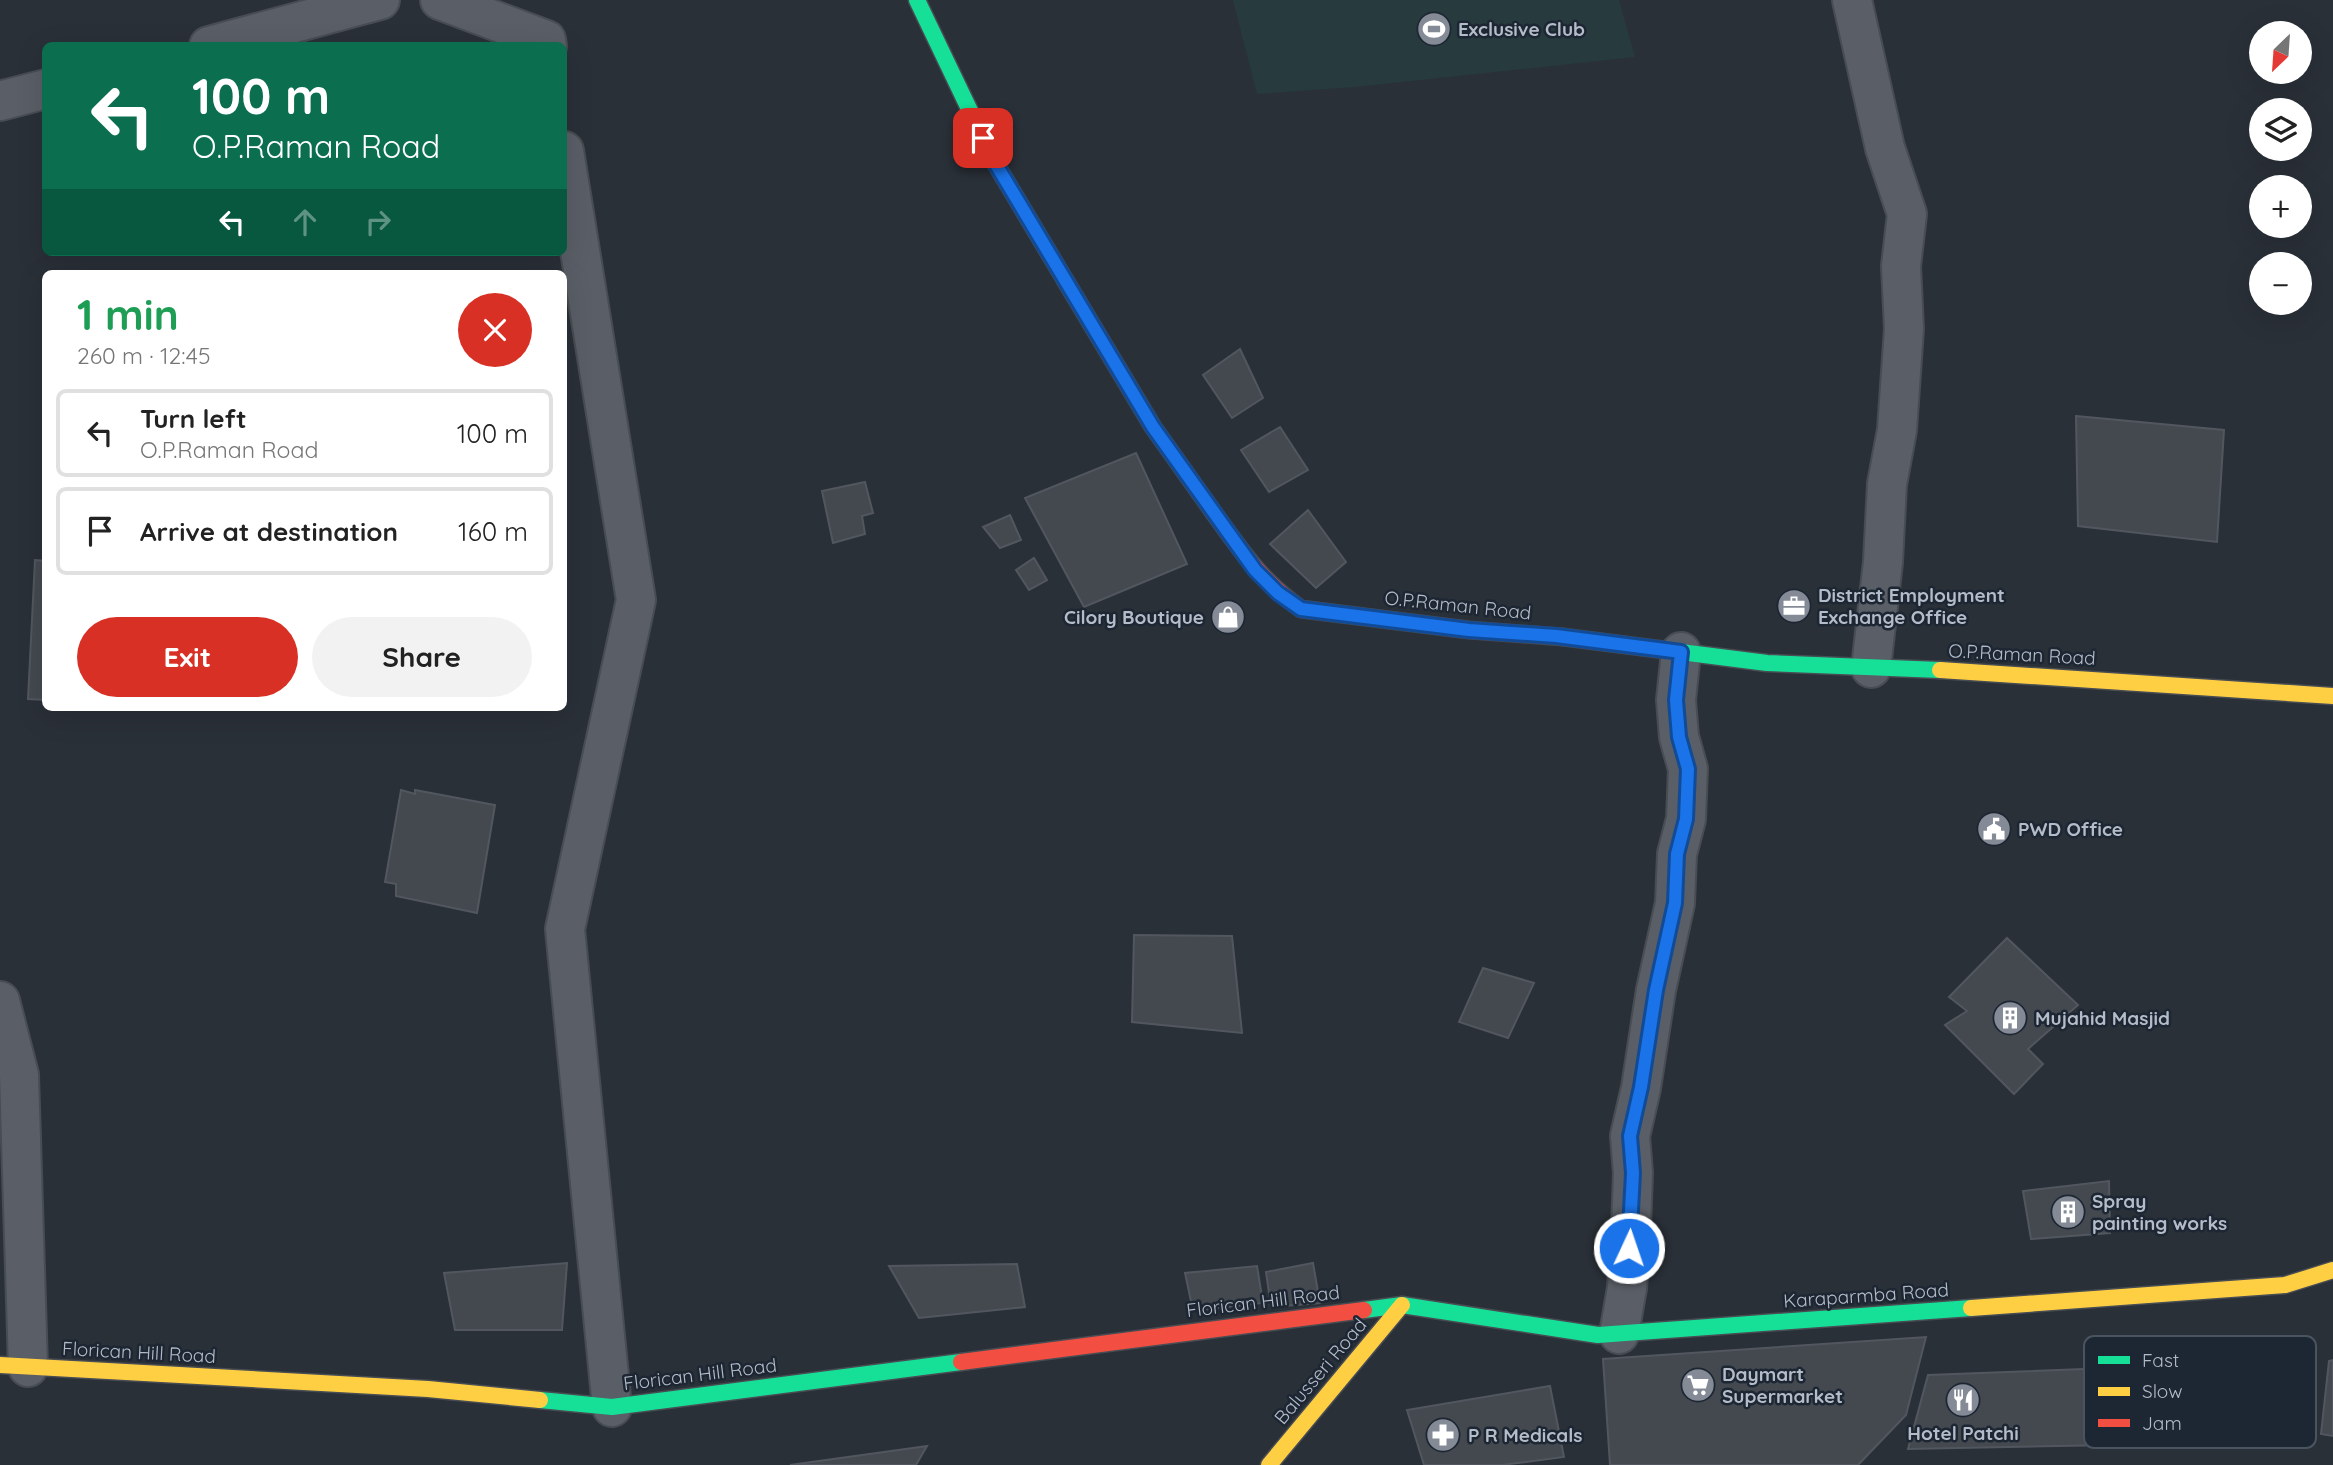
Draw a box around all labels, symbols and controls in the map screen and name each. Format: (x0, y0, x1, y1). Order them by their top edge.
sports icon: Exclusive Club (1415, 10, 1453, 48)
place label: Exclusive Club (1458, 17, 1585, 41)
north arrow (2249, 21, 2312, 84)
map controls (2249, 21, 2312, 315)
text: 100 m (192, 65, 330, 126)
icon: left (77, 70, 168, 161)
button: layers (2249, 98, 2312, 161)
pin (953, 108, 1013, 168)
icon: arrive (964, 119, 1002, 157)
text: O.P.Raman Road (192, 126, 440, 166)
button: + (2249, 175, 2312, 238)
icon: left (213, 203, 251, 241)
icon: ahead (286, 203, 324, 241)
icon: right (359, 203, 397, 241)
button: − (2249, 252, 2312, 315)
text: 1 min (77, 288, 179, 341)
button: close (458, 293, 532, 367)
text: 260 m · 12:45 (77, 341, 210, 370)
text: Turn left (140, 402, 247, 435)
icon: left (81, 414, 119, 452)
text: 100 m (457, 417, 528, 450)
text: O.P.Raman Road (140, 435, 318, 464)
icon: arrive (81, 512, 119, 550)
text: Arrive at destination (140, 515, 398, 548)
text: 160 m (458, 515, 528, 548)
place label: District Employment Exchange Office (1818, 583, 2005, 629)
street label: O.P.Raman Road (1383, 585, 1533, 625)
office icon: District Employment Exchange Office (1775, 587, 1813, 625)
shop icon: Cilory Boutique (1209, 598, 1247, 636)
place label: Cilory Boutique (1064, 605, 1204, 629)
button: Exit (77, 617, 298, 697)
button: Share (312, 617, 532, 697)
street label: O.P.Raman Road (1948, 638, 2096, 670)
public building icon: PWD Office (1975, 810, 2013, 848)
place label: PWD Office (2018, 817, 2123, 841)
building icon: Mujahid Masjid (1991, 999, 2029, 1037)
place label: Mujahid Masjid (2035, 1006, 2170, 1030)
place label: Spray painting works (2092, 1189, 2227, 1235)
building icon: Spray painting works (2049, 1193, 2087, 1231)
position arrow (1592, 1211, 1666, 1285)
street label: Karaparmba Road (1782, 1277, 1950, 1313)
street label: Florican Hill Road (1185, 1280, 1341, 1322)
street label: Balusseri Road (1269, 1313, 1371, 1429)
street label: Florican Hill Road (61, 1336, 217, 1368)
legend (2084, 1336, 2316, 1448)
text: Fast (2142, 1348, 2179, 1372)
street label: Florican Hill Road (622, 1353, 778, 1395)
place label: Daymart Supermarket (1722, 1362, 1843, 1408)
supermarket icon: Daymart Supermarket (1679, 1366, 1717, 1404)
text: Slow (2142, 1379, 2183, 1403)
restaurant icon: Hotel Patchi (1944, 1381, 1982, 1419)
text: Jam (2142, 1411, 2182, 1435)
pharmacy icon: P R Medicals (1424, 1416, 1462, 1454)
place label: Hotel Patchi (1907, 1421, 2019, 1445)
place label: P R Medicals (1468, 1423, 1582, 1447)

